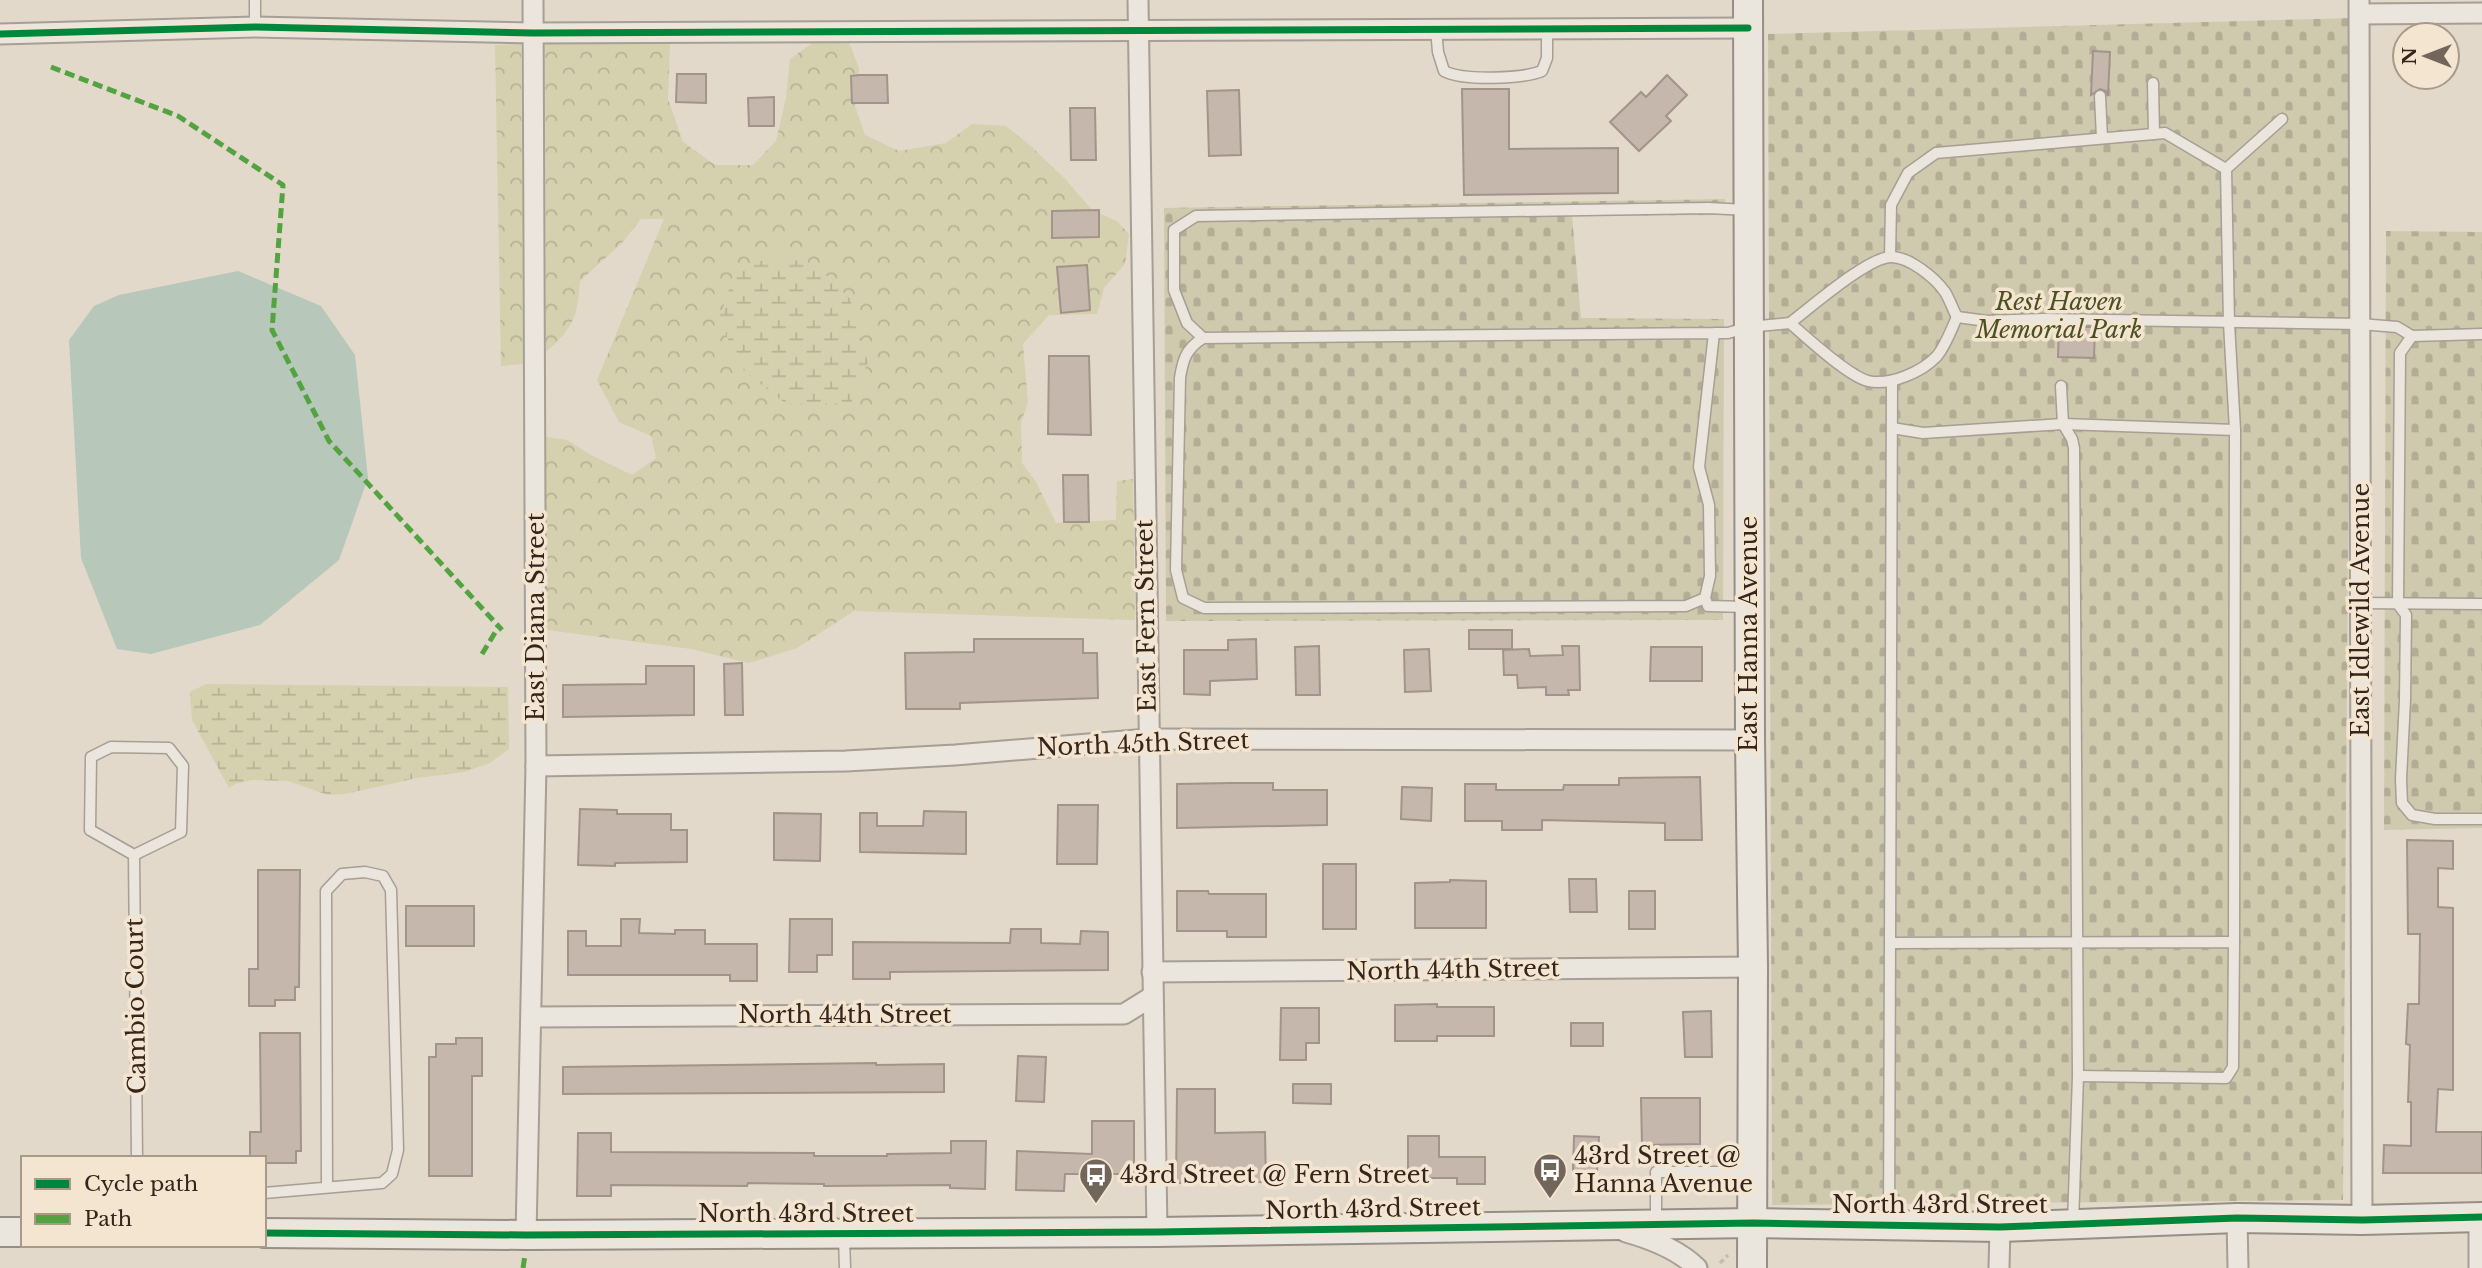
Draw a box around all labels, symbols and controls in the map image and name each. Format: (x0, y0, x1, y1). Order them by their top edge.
north arrow (2391, 21, 2461, 91)
text: N (2398, 47, 2421, 65)
park label: Rest Haven Memorial Park (1975, 287, 2142, 344)
street label: East Idlewild Avenue (2346, 483, 2375, 737)
street label: East Diana Street (521, 513, 550, 721)
street label: East Hanna Avenue (1734, 516, 1763, 752)
street label: East Fern Street (1129, 519, 1162, 713)
street label: North 45th Street (1036, 725, 1250, 762)
street label: Cambio Court (119, 918, 152, 1094)
street label: North 44th Street (1346, 953, 1560, 986)
street label: North 44th Street (738, 1000, 952, 1029)
place label: 43rd Street @ Hanna Avenue (1574, 1141, 1753, 1198)
bus stop icon: 43rd Street @ Hanna Avenue (1531, 1151, 1569, 1200)
legend (21, 1156, 266, 1247)
bus stop icon: 43rd Street @ Fern Street (1077, 1156, 1115, 1205)
place label: 43rd Street @ Fern Street (1120, 1160, 1430, 1189)
text: Cycle path (84, 1171, 198, 1197)
street label: North 43rd Street (1832, 1190, 2048, 1219)
street label: North 43rd Street (1265, 1192, 1481, 1225)
street label: North 43rd Street (698, 1199, 914, 1228)
text: Path (84, 1206, 132, 1232)

